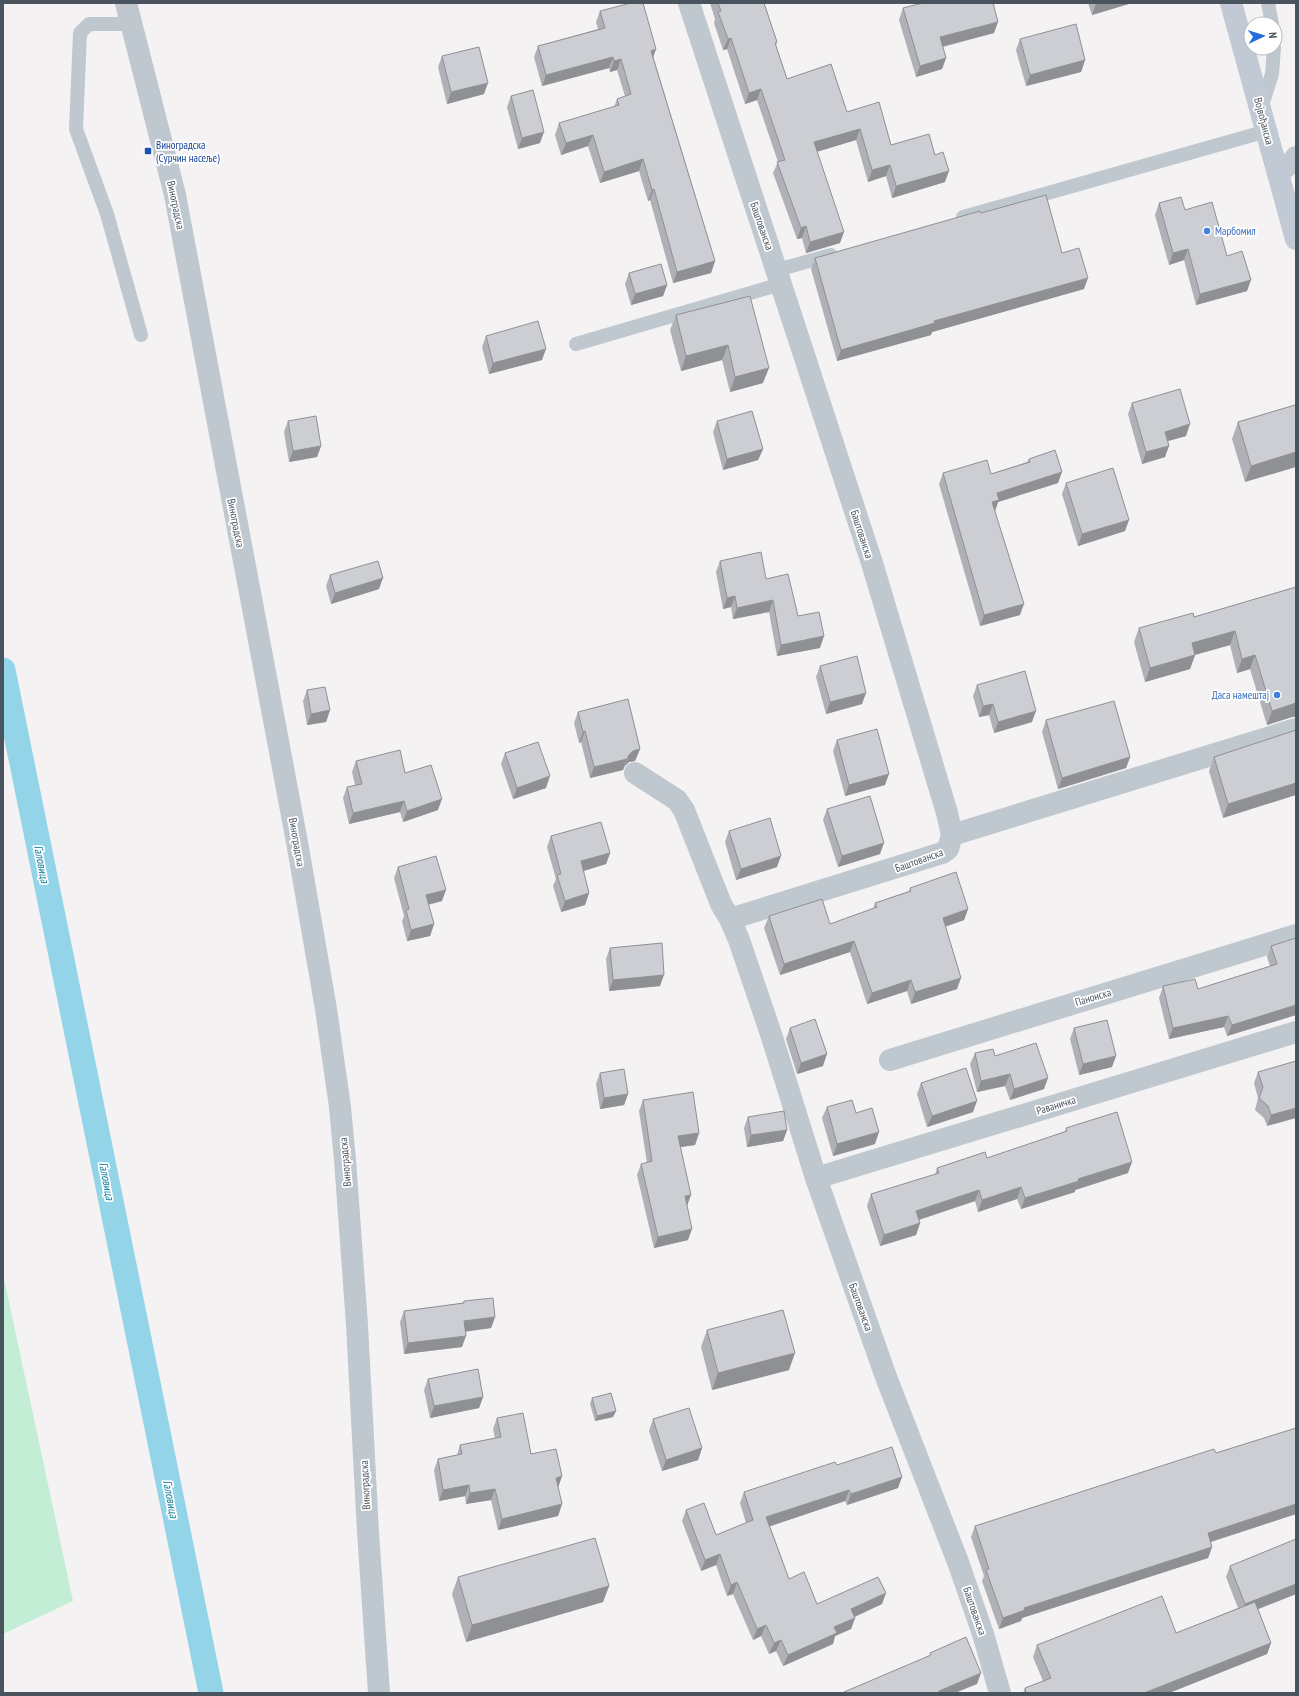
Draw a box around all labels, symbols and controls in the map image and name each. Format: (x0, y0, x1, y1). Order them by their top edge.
north arrow (1243, 16, 1283, 56)
text: N (1266, 32, 1280, 39)
street label: Војвођанска (1251, 96, 1277, 146)
place label: Виноградска (Сурчин насеље) (156, 138, 220, 165)
marker: Виноградска (Сурчин насеље) (143, 146, 153, 156)
street label: Виноградска (164, 179, 188, 231)
street label: Баштованска (747, 200, 777, 252)
place label: Марбомил (1215, 224, 1256, 238)
marker: Марбомил (1202, 226, 1212, 236)
street label: Виноградска (224, 497, 248, 549)
street label: Баштованска (848, 508, 876, 560)
place label: Даса намештај (1212, 688, 1269, 702)
marker: Даса намештај (1272, 690, 1282, 700)
street label: Виноградска (286, 816, 308, 868)
water label: Галовица (31, 844, 53, 885)
street label: Баштованска (893, 845, 945, 875)
street label: Панонска (1073, 985, 1113, 1009)
street label: Раваничка (1035, 1092, 1077, 1118)
street label: Виноградска (336, 1137, 354, 1187)
water label: Галовица (96, 1161, 118, 1202)
street label: Баштованска (846, 1281, 876, 1333)
street label: Виноградска (357, 1460, 373, 1510)
water label: Галовица (160, 1479, 182, 1520)
street label: Баштованска (960, 1585, 990, 1637)

